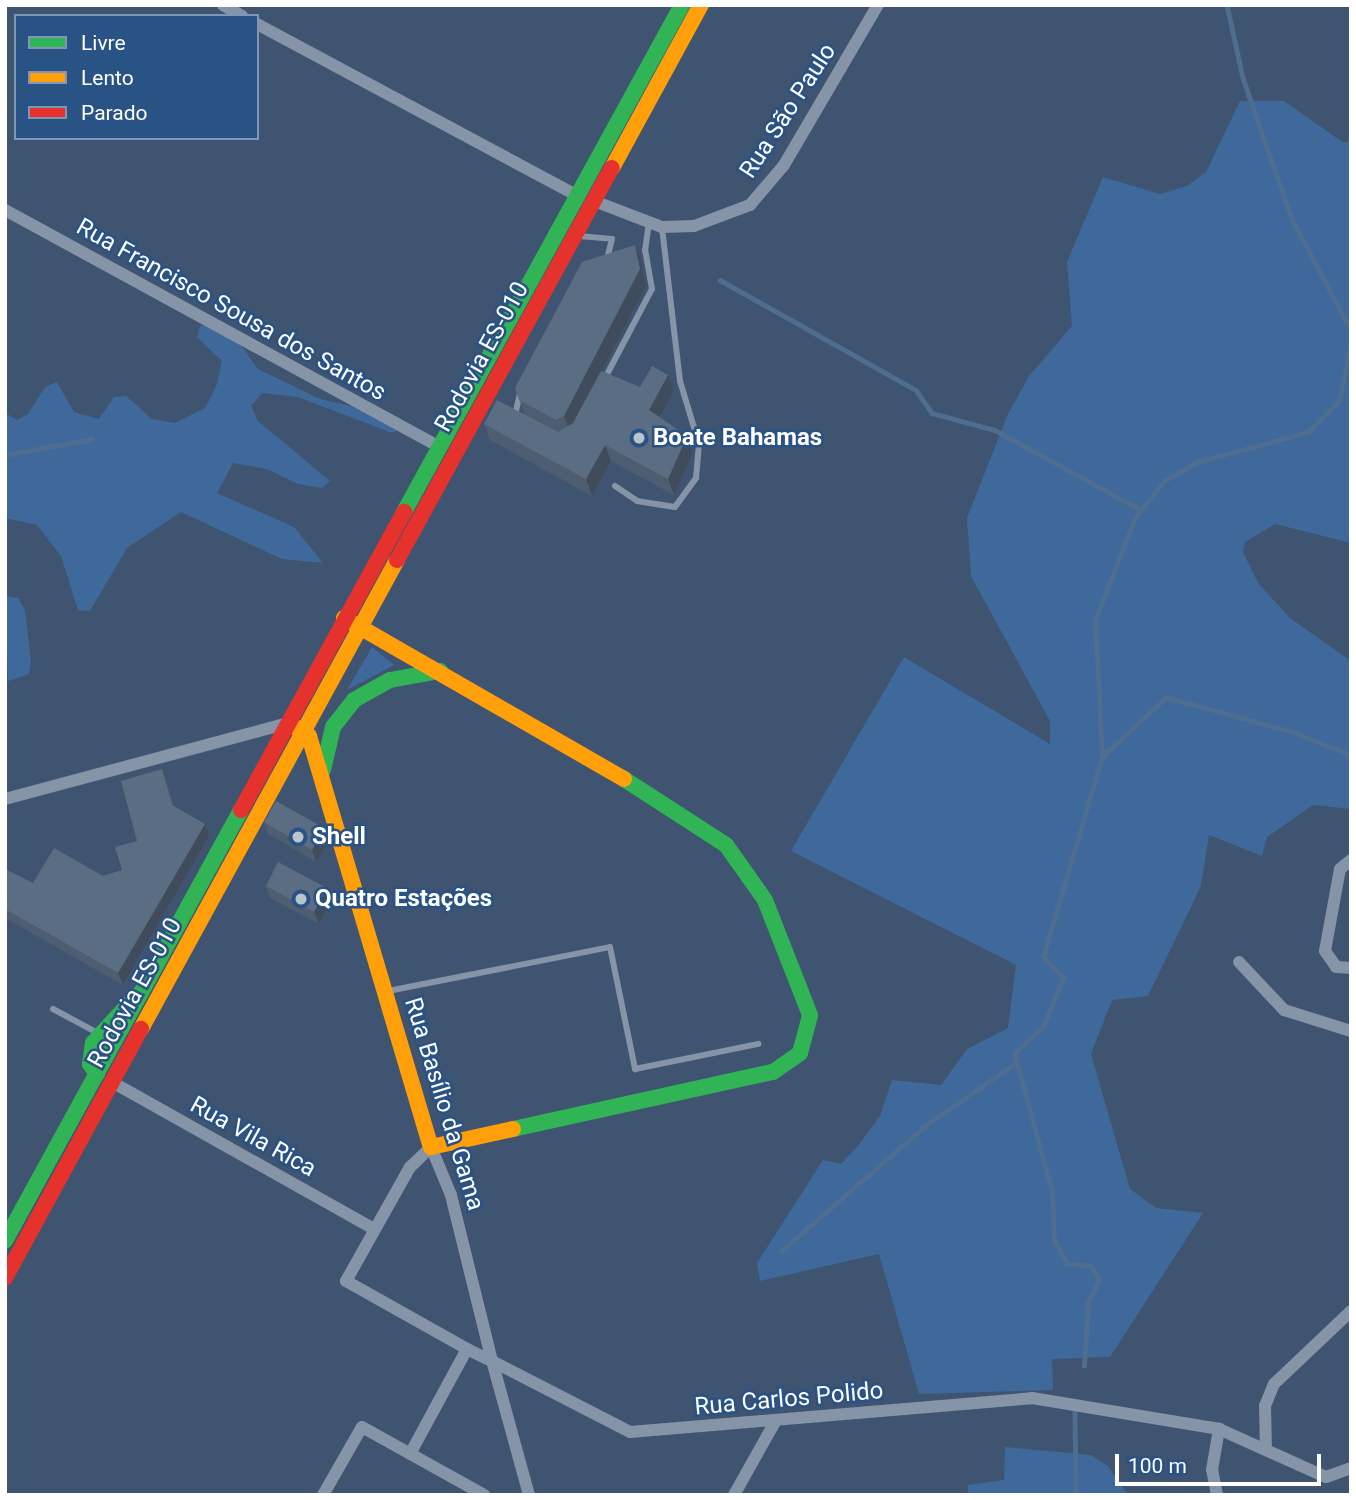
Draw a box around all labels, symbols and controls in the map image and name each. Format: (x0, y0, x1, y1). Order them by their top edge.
legend (14, 14, 259, 140)
text: Livre (81, 31, 126, 55)
street label: Rua São Paulo (734, 38, 842, 184)
text: Lento (81, 66, 134, 90)
text: Parado (81, 101, 148, 125)
street label: Rua Francisco Sousa dos Santos (71, 213, 391, 407)
street label: Rodovia ES-010 (429, 277, 535, 437)
place label: Boate Bahamas (653, 424, 822, 452)
marker: Boate Bahamas (631, 430, 647, 446)
place label: Shell (312, 823, 366, 851)
marker: Shell (290, 829, 306, 845)
place label: Quatro Estações (315, 885, 492, 913)
marker: Quatro Estações (293, 891, 309, 907)
street label: Rodovia ES-010 (82, 913, 188, 1073)
street label: Rua Basílio da Gama (398, 994, 490, 1214)
street label: Rua Vila Rica (185, 1091, 321, 1183)
street label: Rua Carlos Polido (693, 1376, 885, 1422)
scale bar (1118, 1440, 1324, 1484)
text: 100 m (1128, 1454, 1187, 1478)

